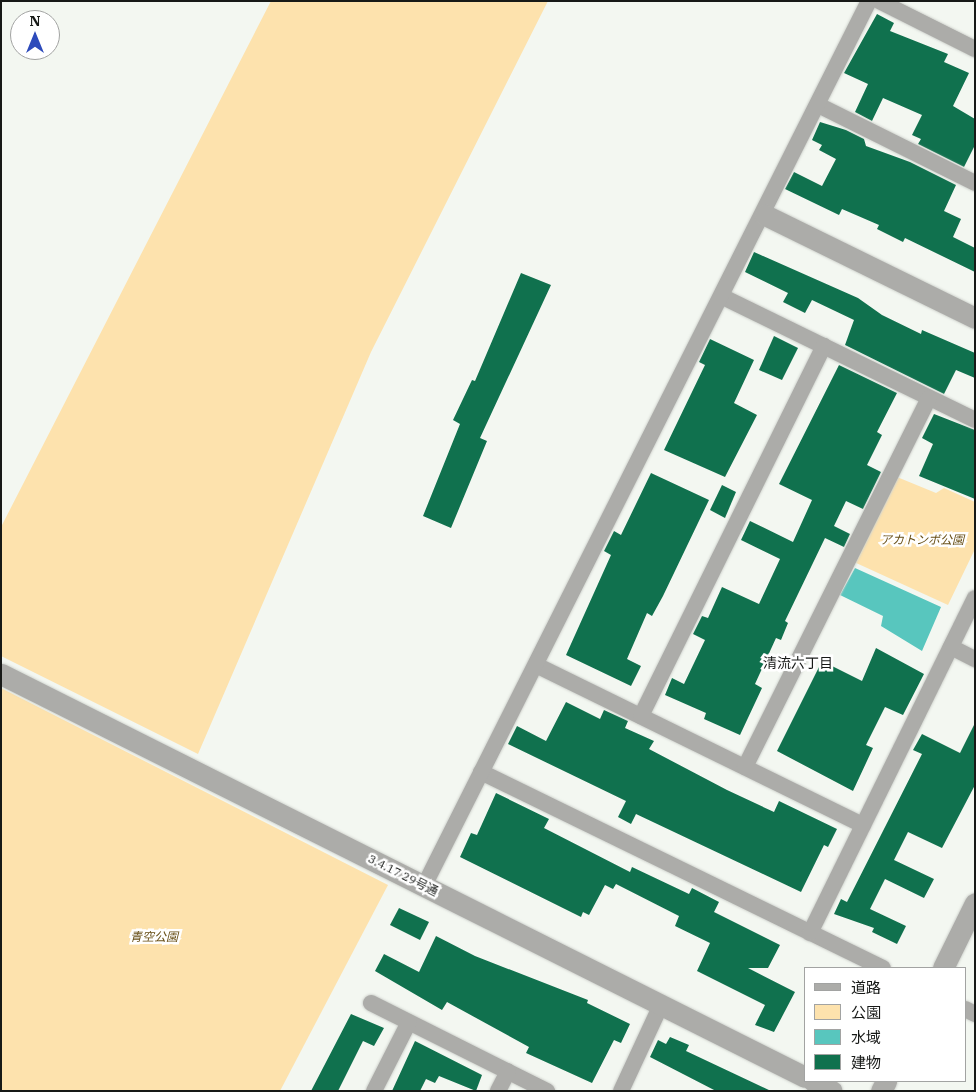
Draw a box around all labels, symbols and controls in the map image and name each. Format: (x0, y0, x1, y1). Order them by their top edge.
north arrow (10, 10, 60, 60)
text: N (29, 12, 41, 30)
park label: アカトンボ公園 (880, 533, 964, 547)
district label: 清流六丁目 (763, 655, 833, 671)
street label: 3.4.17 29号通 (366, 851, 440, 899)
park label: 青空公園 (130, 930, 178, 944)
legend (804, 967, 966, 1082)
text: 道路 (851, 978, 881, 997)
text: 公園 (851, 1003, 881, 1022)
text: 水域 (851, 1028, 881, 1047)
text: 建物 (851, 1053, 881, 1072)

